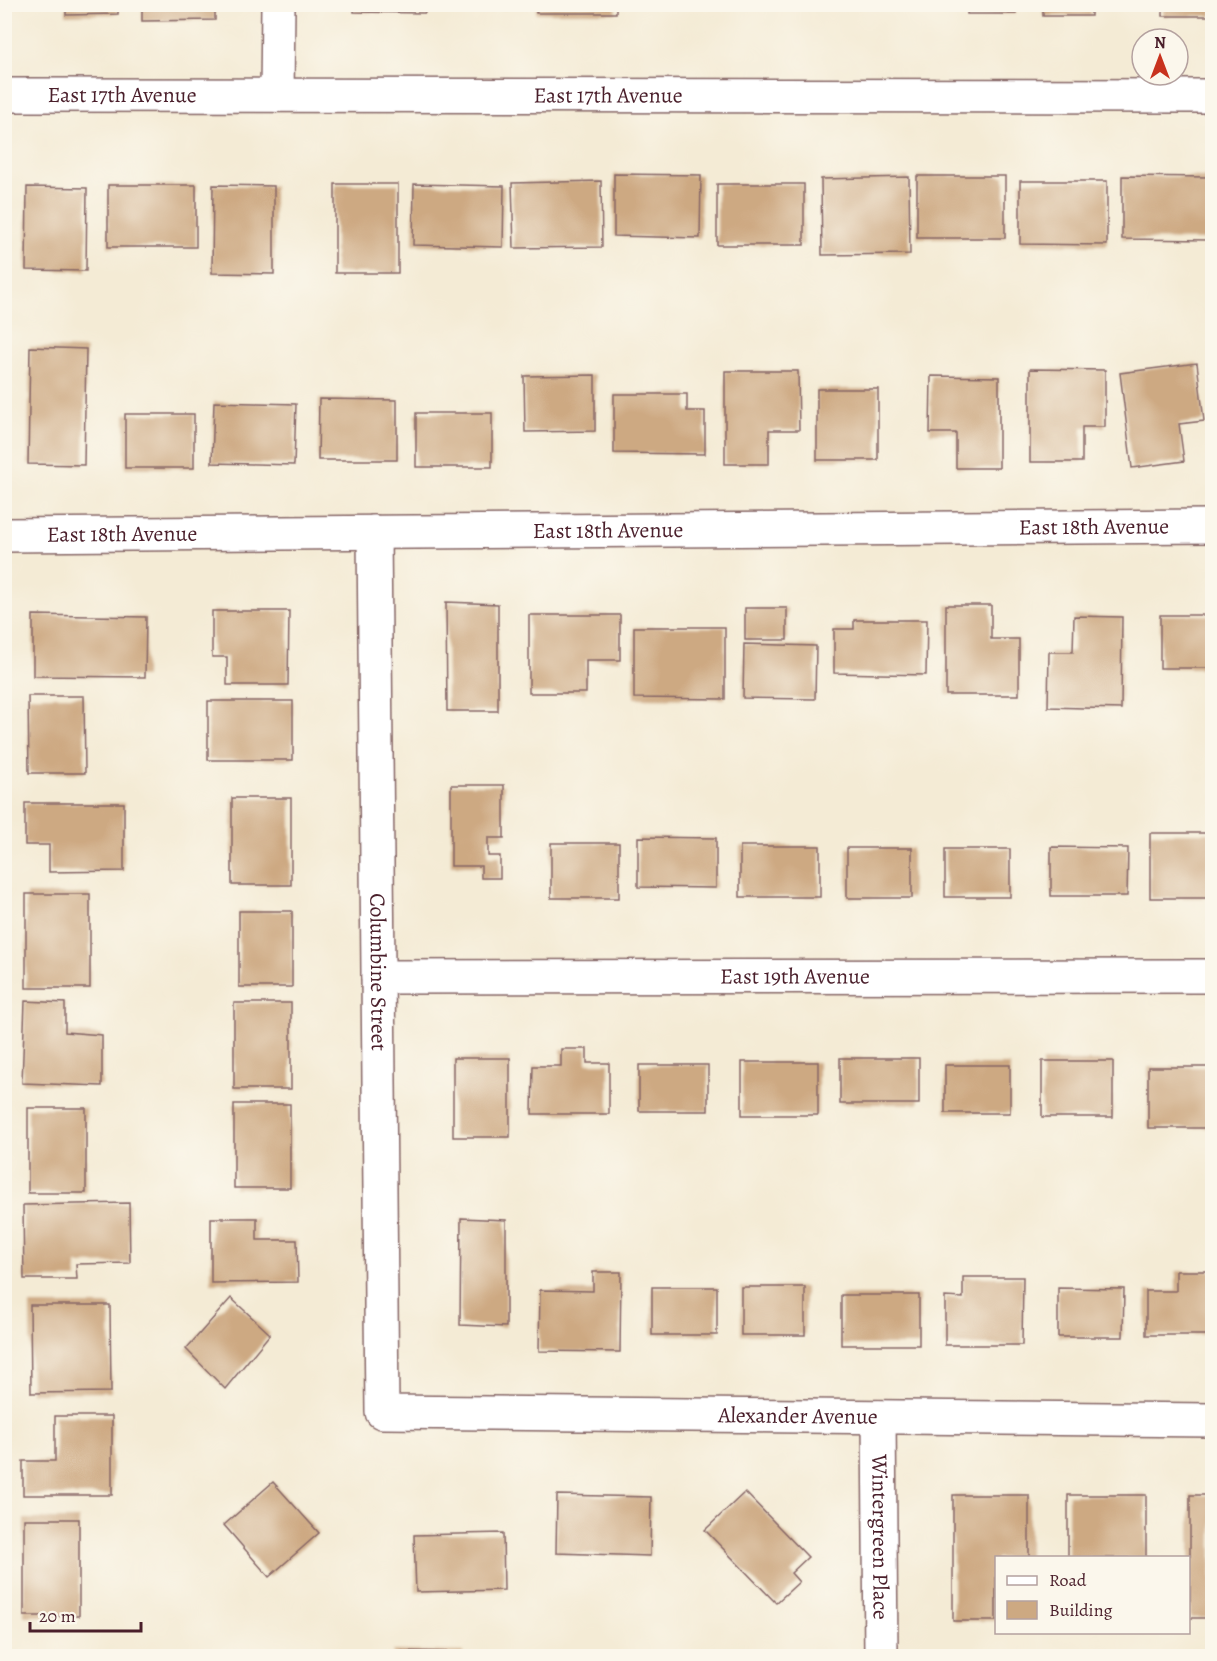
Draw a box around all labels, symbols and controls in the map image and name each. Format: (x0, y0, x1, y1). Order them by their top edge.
north arrow (1130, 27, 1190, 87)
text: N (1154, 32, 1166, 54)
street label: East 17th Avenue (47, 80, 197, 110)
street label: East 17th Avenue (533, 80, 683, 111)
street label: East 18th Avenue (1019, 511, 1169, 542)
street label: East 18th Avenue (533, 515, 683, 546)
street label: East 18th Avenue (47, 519, 197, 550)
street label: Columbine Street (362, 893, 394, 1051)
street label: East 19th Avenue (720, 961, 870, 992)
street label: Alexander Avenue (717, 1400, 878, 1432)
street label: Wintergreen Place (864, 1453, 896, 1620)
legend (995, 1556, 1190, 1634)
text: Road (1049, 1568, 1087, 1592)
scale bar (30, 1595, 141, 1633)
text: Building (1049, 1598, 1113, 1622)
text: 20 m (39, 1604, 76, 1628)

